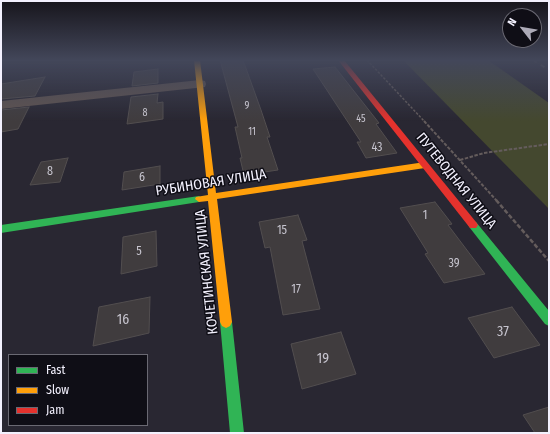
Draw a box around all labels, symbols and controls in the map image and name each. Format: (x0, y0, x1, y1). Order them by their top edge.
north arrow (502, 8, 542, 48)
text: N (505, 16, 519, 28)
house number: 9 (245, 100, 249, 112)
house number: 8 (143, 107, 147, 119)
house number: 45 (356, 113, 366, 125)
house number: 11 (248, 126, 256, 138)
street label: ПУТЕВОДНАЯ УЛИЦА (412, 130, 500, 232)
house number: 43 (371, 141, 383, 155)
house number: 8 (47, 165, 53, 179)
street label: РУБИНОВАЯ УЛИЦА (154, 166, 268, 200)
house number: 6 (139, 171, 145, 185)
street label: КОЧЕТИНСКАЯ УЛИЦА (192, 209, 222, 335)
house number: 1 (423, 209, 427, 223)
house number: 15 (277, 224, 287, 238)
house number: 5 (136, 245, 142, 259)
house number: 39 (448, 257, 460, 271)
house number: 17 (291, 283, 301, 297)
house number: 16 (117, 312, 129, 328)
house number: 37 (497, 324, 509, 340)
house number: 19 (317, 351, 329, 367)
legend (8, 354, 148, 426)
text: Fast (46, 363, 65, 377)
text: Slow (46, 383, 69, 397)
text: Jam (46, 403, 64, 417)

